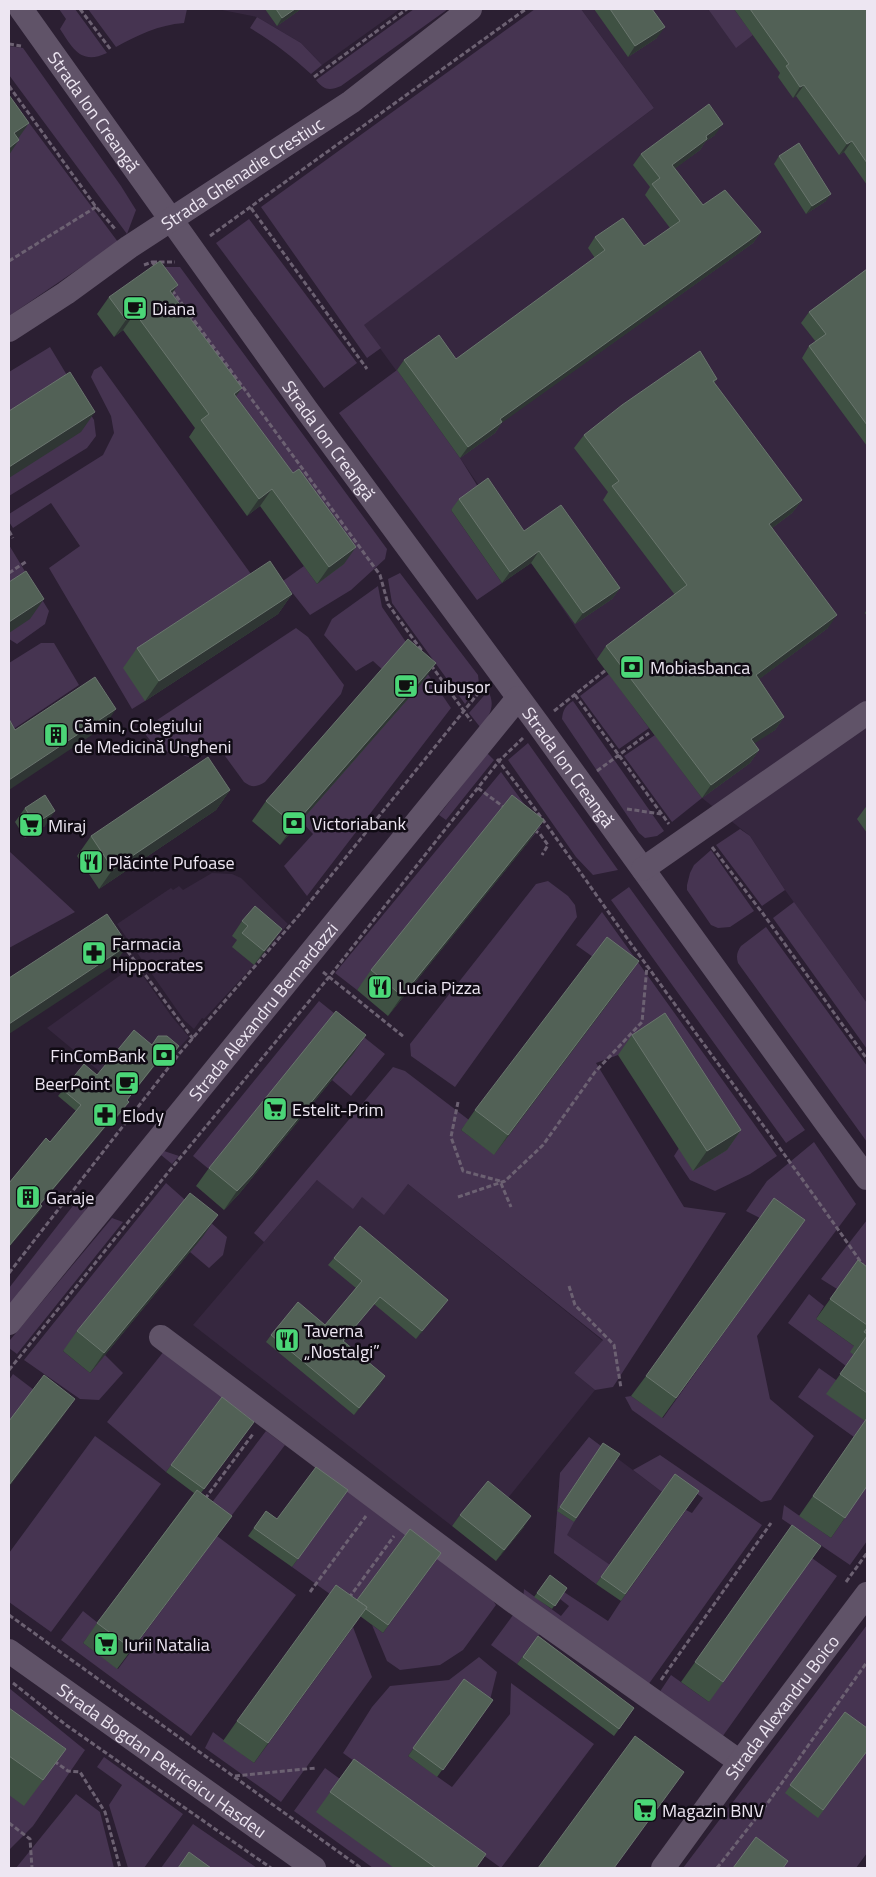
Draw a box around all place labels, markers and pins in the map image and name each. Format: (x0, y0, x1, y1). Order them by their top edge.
cafe icon: Diana (122, 295, 148, 321)
place label: Diana (152, 295, 195, 322)
bank icon: Mobiasbanca (619, 654, 645, 680)
place label: Mobiasbanca (650, 654, 750, 681)
cafe icon: Cuibușor (393, 673, 419, 699)
place label: Cuibușor (424, 673, 490, 700)
place label: Cămin, Colegiului de Medicină Ungheni (74, 712, 232, 760)
building icon: Cămin, Colegiului de Medicină Ungheni (43, 722, 69, 748)
bank icon: Victoriabank (281, 810, 307, 836)
place label: Victoriabank (312, 810, 406, 837)
supermarket icon: Miraj (18, 812, 44, 838)
place label: Miraj (48, 812, 86, 839)
restaurant icon: Plăcinte Pufoase (78, 849, 104, 875)
place label: Plăcinte Pufoase (108, 849, 235, 876)
place label: Farmacia Hippocrates (112, 930, 203, 978)
pharmacy icon: Farmacia Hippocrates (81, 940, 107, 966)
restaurant icon: Lucia Pizza (367, 974, 393, 1000)
place label: Lucia Pizza (398, 974, 481, 1001)
place label: FinComBank (50, 1042, 146, 1069)
bank icon: FinComBank (151, 1042, 177, 1068)
place label: BeerPoint (35, 1070, 111, 1097)
cafe icon: BeerPoint (114, 1070, 140, 1096)
supermarket icon: Estelit-Prim (262, 1096, 288, 1122)
place label: Estelit-Prim (292, 1096, 384, 1123)
pharmacy icon: Elody (92, 1102, 118, 1128)
place label: Elody (122, 1102, 164, 1129)
building icon: Garaje (15, 1184, 41, 1210)
place label: Garaje (46, 1184, 94, 1211)
place label: Taverna „Nostalgi” (304, 1317, 380, 1365)
restaurant icon: Taverna „Nostalgi” (274, 1327, 300, 1353)
supermarket icon: Iurii Natalia (93, 1631, 119, 1657)
place label: Iurii Natalia (124, 1631, 210, 1658)
supermarket icon: Magazin BNV (632, 1797, 658, 1823)
place label: Magazin BNV (662, 1797, 764, 1824)

